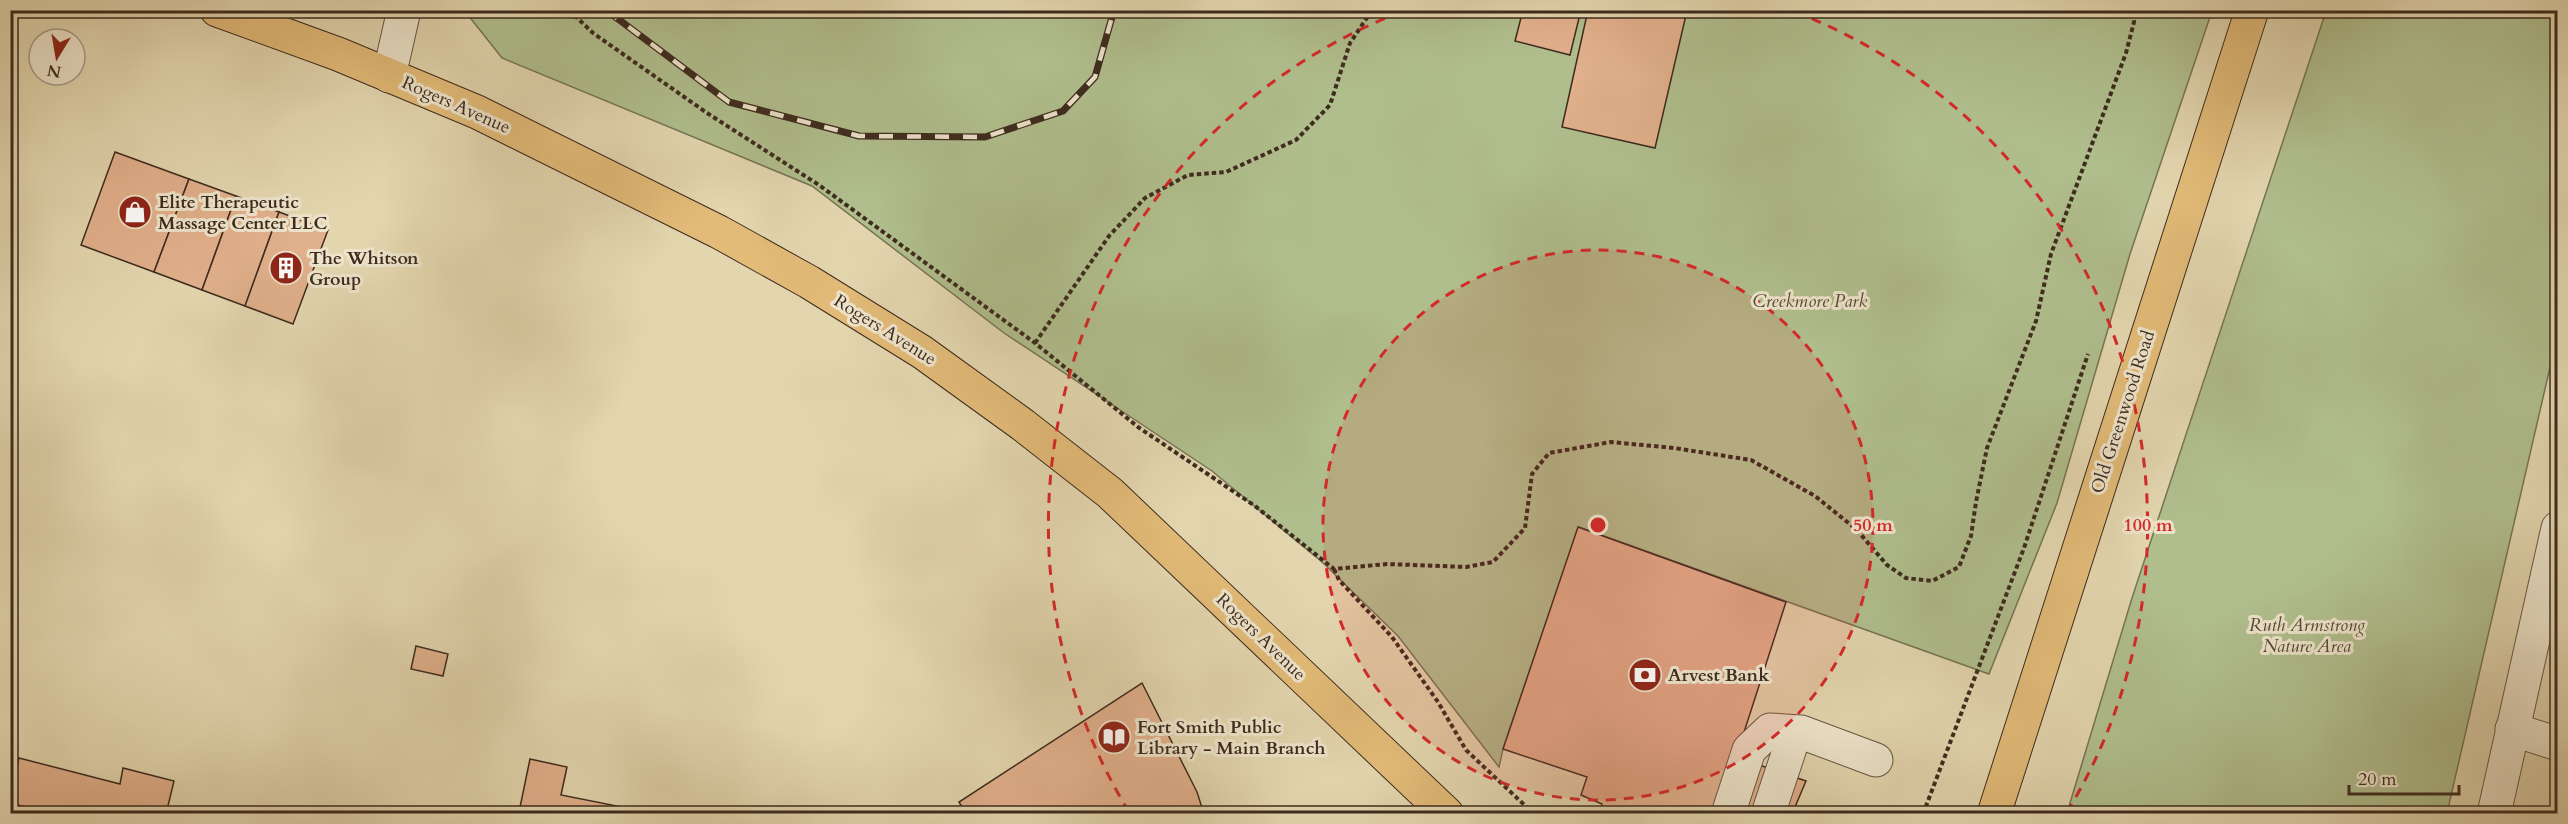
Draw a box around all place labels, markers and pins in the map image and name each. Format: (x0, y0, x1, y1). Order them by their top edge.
place label: Elite Therapeutic Massage Center LLC (158, 190, 327, 236)
shop icon: Elite Therapeutic Massage Center LLC (117, 194, 153, 230)
place label: The Whitson Group (309, 246, 419, 292)
building icon: The Whitson Group (268, 250, 304, 286)
centre of rings (1588, 515, 1608, 535)
bank icon: Arvest Bank (1627, 657, 1663, 693)
place label: Arvest Bank (1668, 663, 1770, 688)
place label: Fort Smith Public Library - Main Branch (1137, 715, 1326, 761)
library icon: Fort Smith Public Library - Main Branch (1096, 719, 1132, 755)

